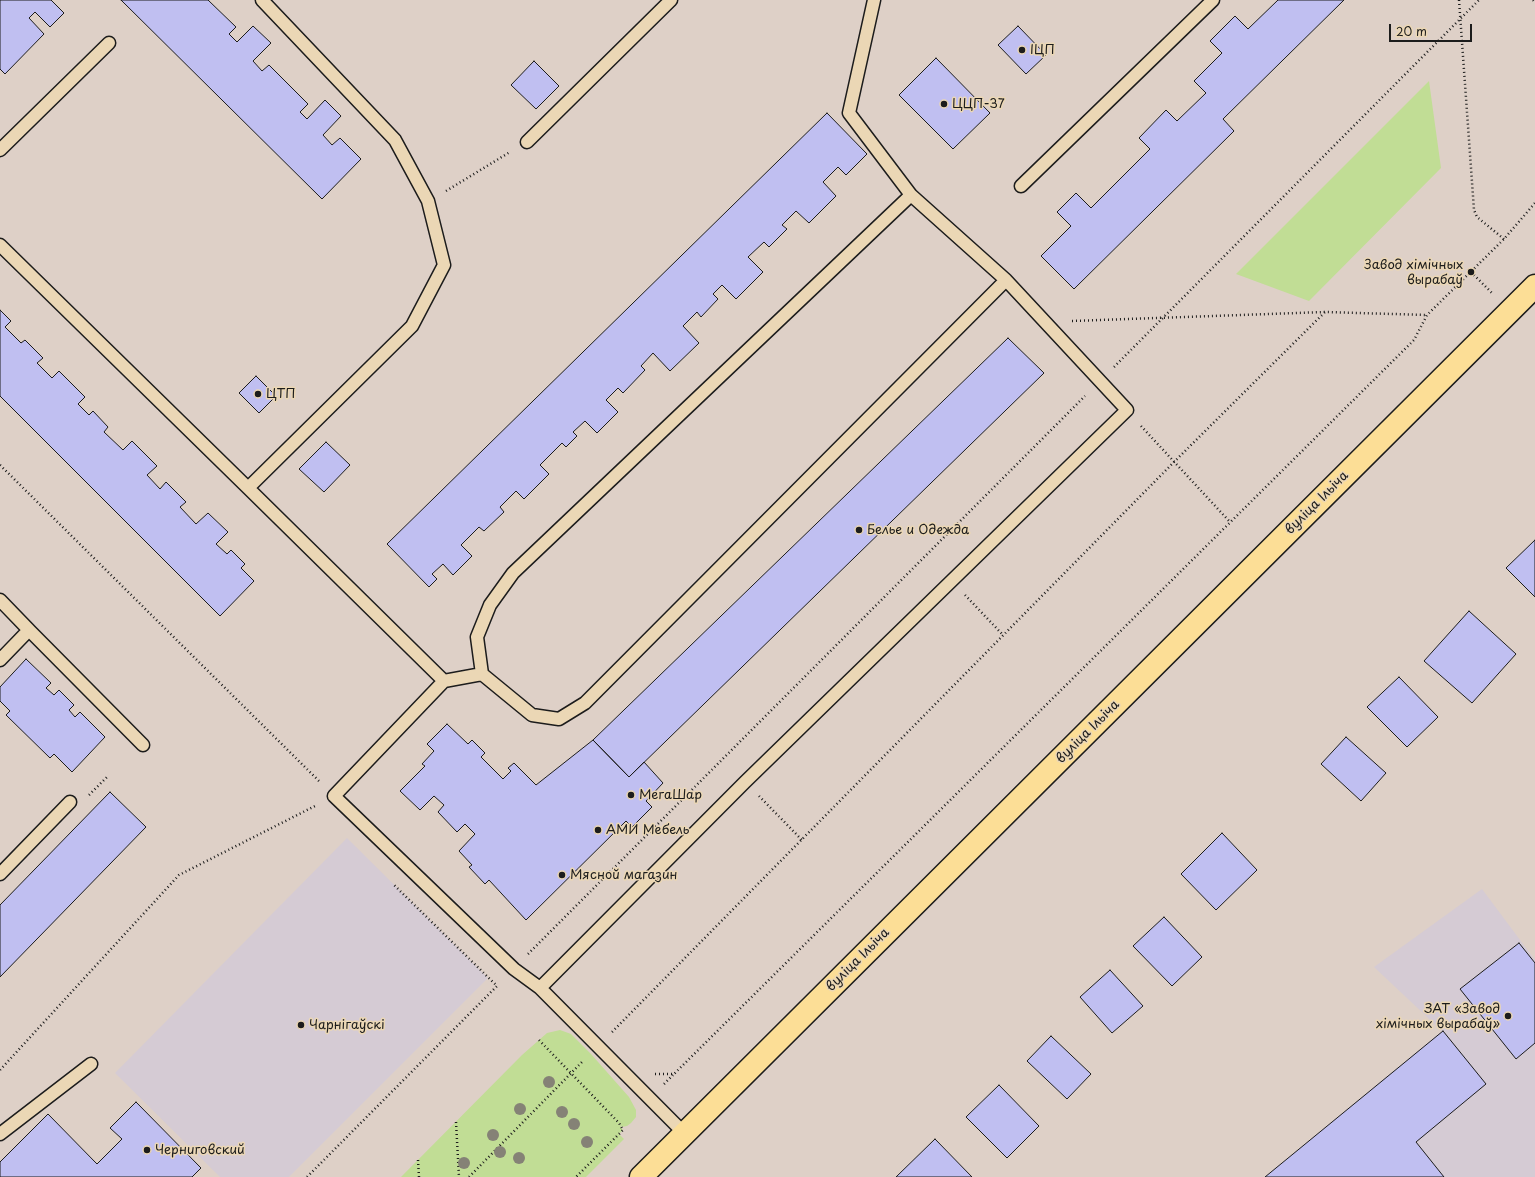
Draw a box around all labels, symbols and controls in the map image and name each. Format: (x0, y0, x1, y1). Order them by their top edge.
scale bar (1391, 16, 1474, 42)
text: 20 m (1396, 22, 1427, 40)
place label: ІЦП (1030, 42, 1055, 58)
marker: ІЦП (1017, 45, 1027, 55)
place label: ЦЦП-37 (952, 96, 1005, 112)
marker: ЦЦП-37 (939, 99, 949, 109)
place label: Завод хімічных вырабаў (1364, 257, 1463, 288)
marker: Завод хімічных вырабаў (1466, 267, 1476, 277)
place label: ЦТП (266, 386, 296, 402)
marker: ЦТП (253, 389, 263, 399)
street label: вуліца Ільіча (1282, 468, 1352, 538)
place label: Белье и Одежда (867, 522, 969, 538)
marker: Белье и Одежда (854, 525, 864, 535)
street label: вуліца Ільіча (1053, 697, 1123, 767)
place label: МегаШар (639, 787, 702, 803)
marker: МегаШар (626, 790, 636, 800)
place label: АМИ Мебель (606, 822, 689, 838)
marker: АМИ Мебель (593, 825, 603, 835)
place label: Мясной магазин (570, 867, 677, 883)
marker: Мясной магазин (557, 870, 567, 880)
street label: вуліца Ільіча (823, 925, 893, 995)
place label: ЗАТ «Завод хімічных вырабаў» (1376, 1001, 1500, 1032)
marker: ЗАТ «Завод хімічных вырабаў» (1503, 1011, 1513, 1021)
place label: Чарнігаўскі (309, 1017, 385, 1033)
marker: Чарнігаўскі (296, 1020, 306, 1030)
place label: Черниговский (155, 1142, 245, 1158)
marker: Черниговский (142, 1145, 152, 1155)

